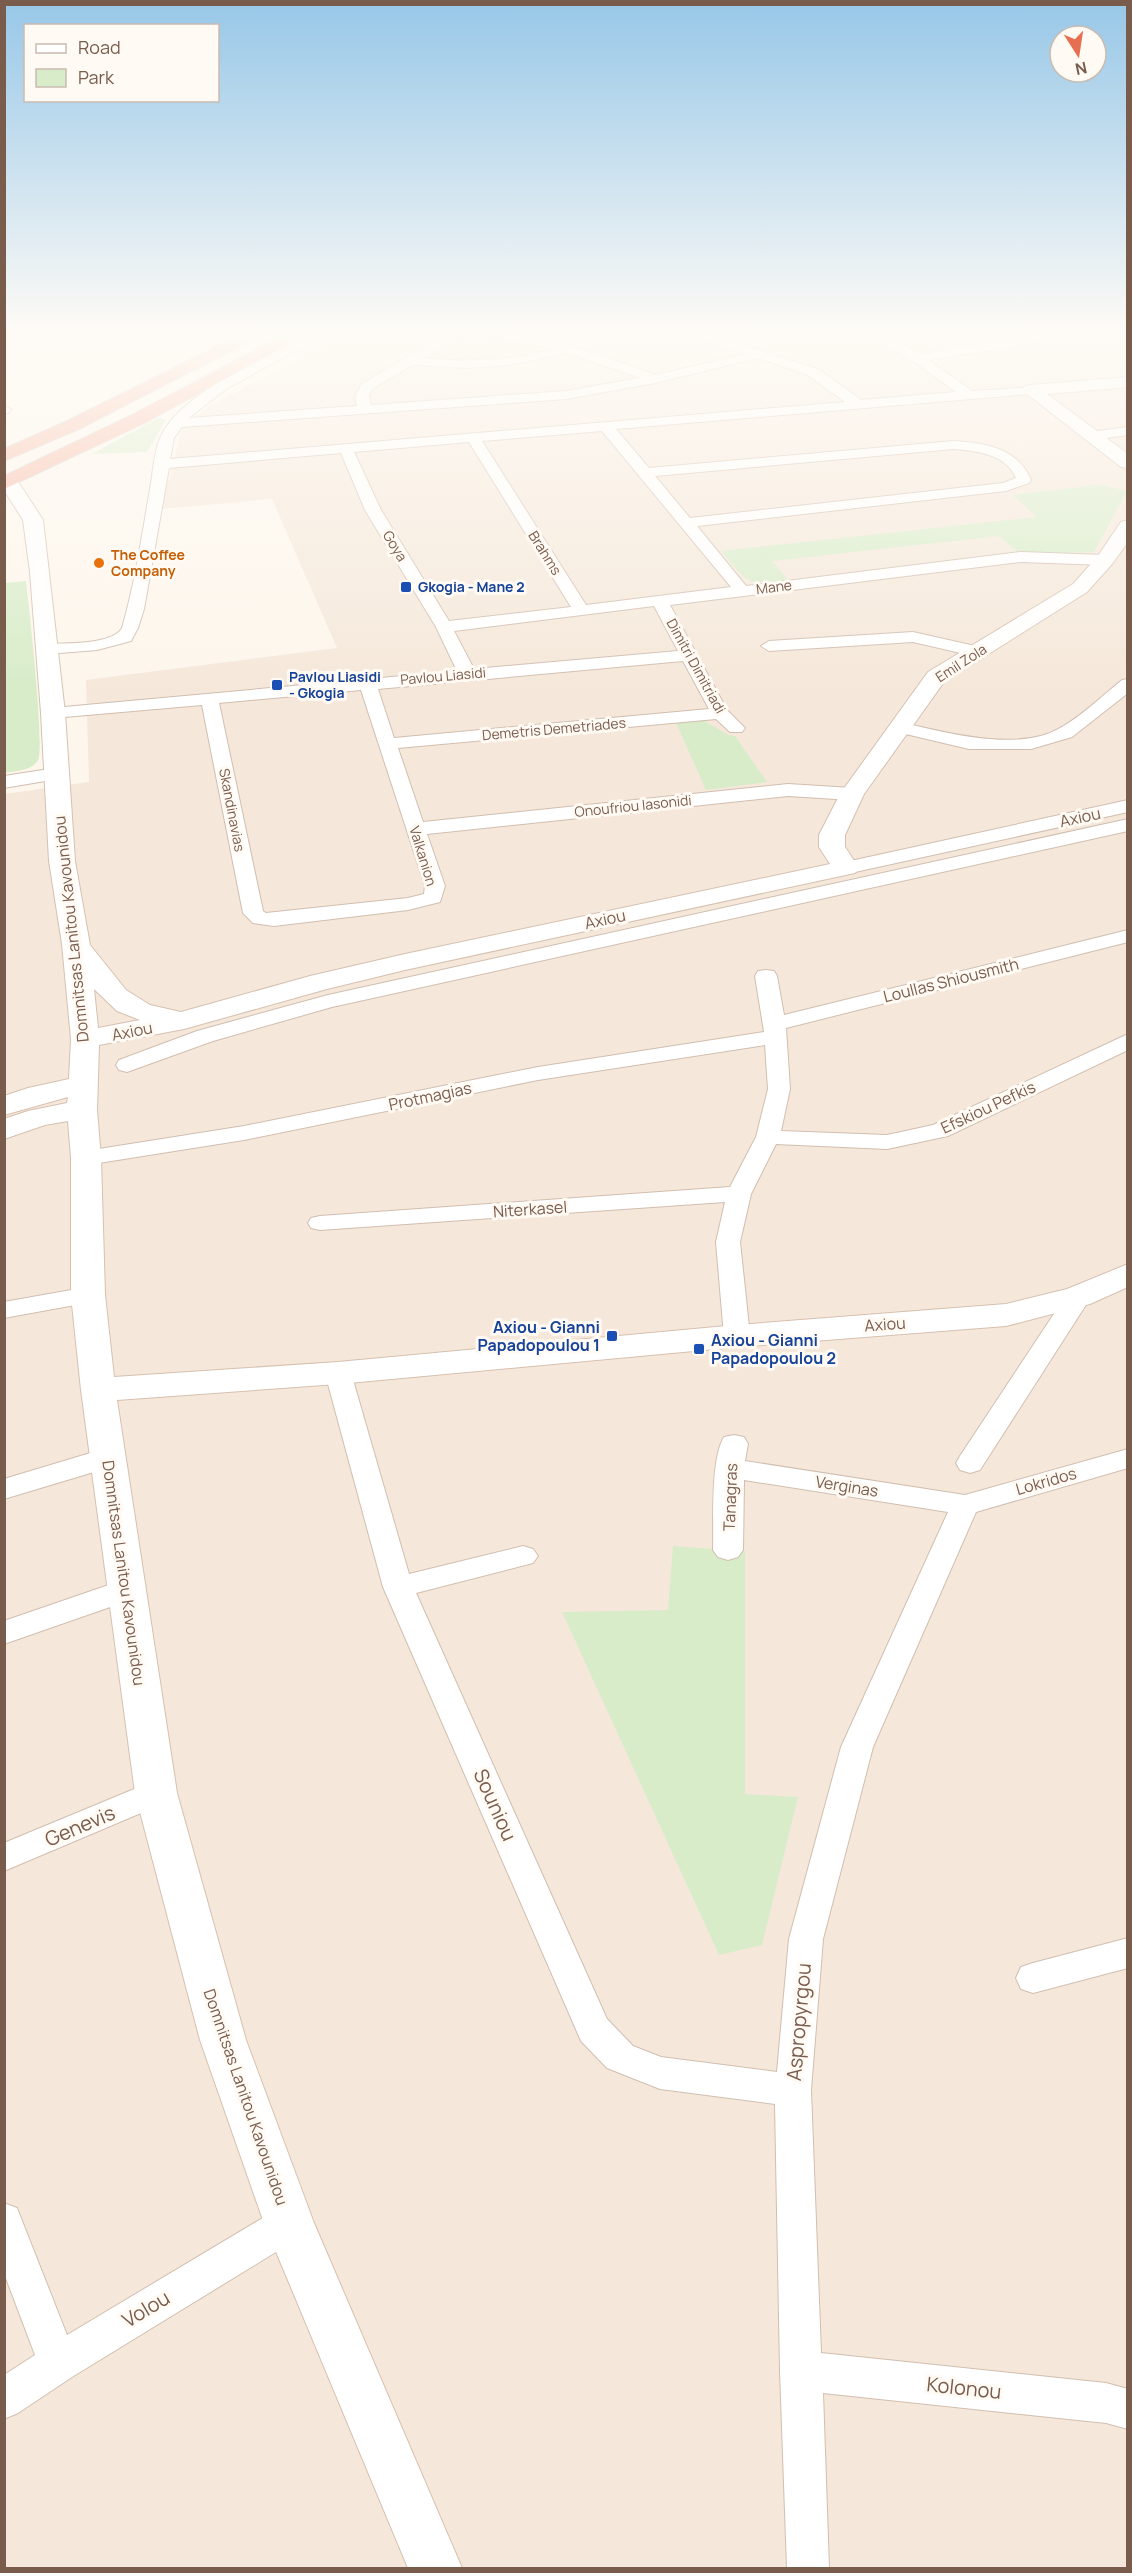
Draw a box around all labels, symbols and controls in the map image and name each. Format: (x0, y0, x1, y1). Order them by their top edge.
legend (24, 24, 219, 102)
north arrow (1048, 24, 1108, 84)
text: Road (78, 35, 121, 59)
text: N (1073, 57, 1089, 81)
text: Park (78, 65, 115, 89)
street label: Goya (379, 527, 412, 565)
street label: Brahms (524, 527, 566, 578)
place label: The Coffee Company (111, 545, 185, 580)
marker: The Coffee Company (92, 556, 106, 570)
street label: Mane (755, 575, 793, 598)
place label: Gkogia - Mane 2 (418, 577, 525, 596)
marker: Gkogia - Mane 2 (399, 580, 413, 594)
street label: Dimitri Dimitriadi (663, 615, 730, 717)
street label: Emil Zola (932, 639, 990, 686)
street label: Pavlou Liasidi (399, 662, 487, 689)
place label: Pavlou Liasidi - Gkogia (289, 667, 381, 702)
marker: Pavlou Liasidi - Gkogia (270, 678, 284, 692)
street label: Demetris Demetriades (481, 713, 627, 744)
street label: Skandinavias (215, 767, 250, 853)
street label: Onoufriou Iasonidi (574, 790, 692, 821)
street label: Axiou (1058, 802, 1102, 832)
street label: Domnitsas Lanitou Kavounidou (48, 815, 94, 1043)
street label: Valkanion (405, 824, 442, 888)
street label: Axiou (583, 904, 627, 934)
street label: Loullas Shiousmith (881, 953, 1021, 1007)
street label: Axiou (110, 1016, 154, 1046)
street label: Efskiou Pefkis (937, 1075, 1039, 1139)
street label: Protmagias (387, 1076, 473, 1116)
street label: Niterkasel (492, 1195, 568, 1223)
street label: Axiou (864, 1312, 906, 1336)
place label: Axiou - Gianni Papadopoulou 1 (478, 1316, 600, 1356)
marker: Axiou - Gianni Papadopoulou 1 (605, 1329, 619, 1343)
place label: Axiou - Gianni Papadopoulou 2 (711, 1329, 836, 1369)
marker: Axiou - Gianni Papadopoulou 2 (692, 1342, 706, 1356)
street label: Domnitsas Lanitou Kavounidou (97, 1459, 151, 1687)
street label: Lokridos (1013, 1462, 1079, 1500)
street label: Tanagras (718, 1463, 742, 1531)
street label: Verginas (814, 1470, 880, 1502)
street label: Souniou (468, 1764, 523, 1845)
street label: Genevis (40, 1799, 119, 1852)
street label: Aspropyrgou (780, 1962, 817, 2082)
street label: Domnitsas Lanitou Kavounidou (199, 1986, 293, 2208)
street label: Volou (117, 2284, 175, 2333)
street label: Kolonou (925, 2370, 1003, 2405)

